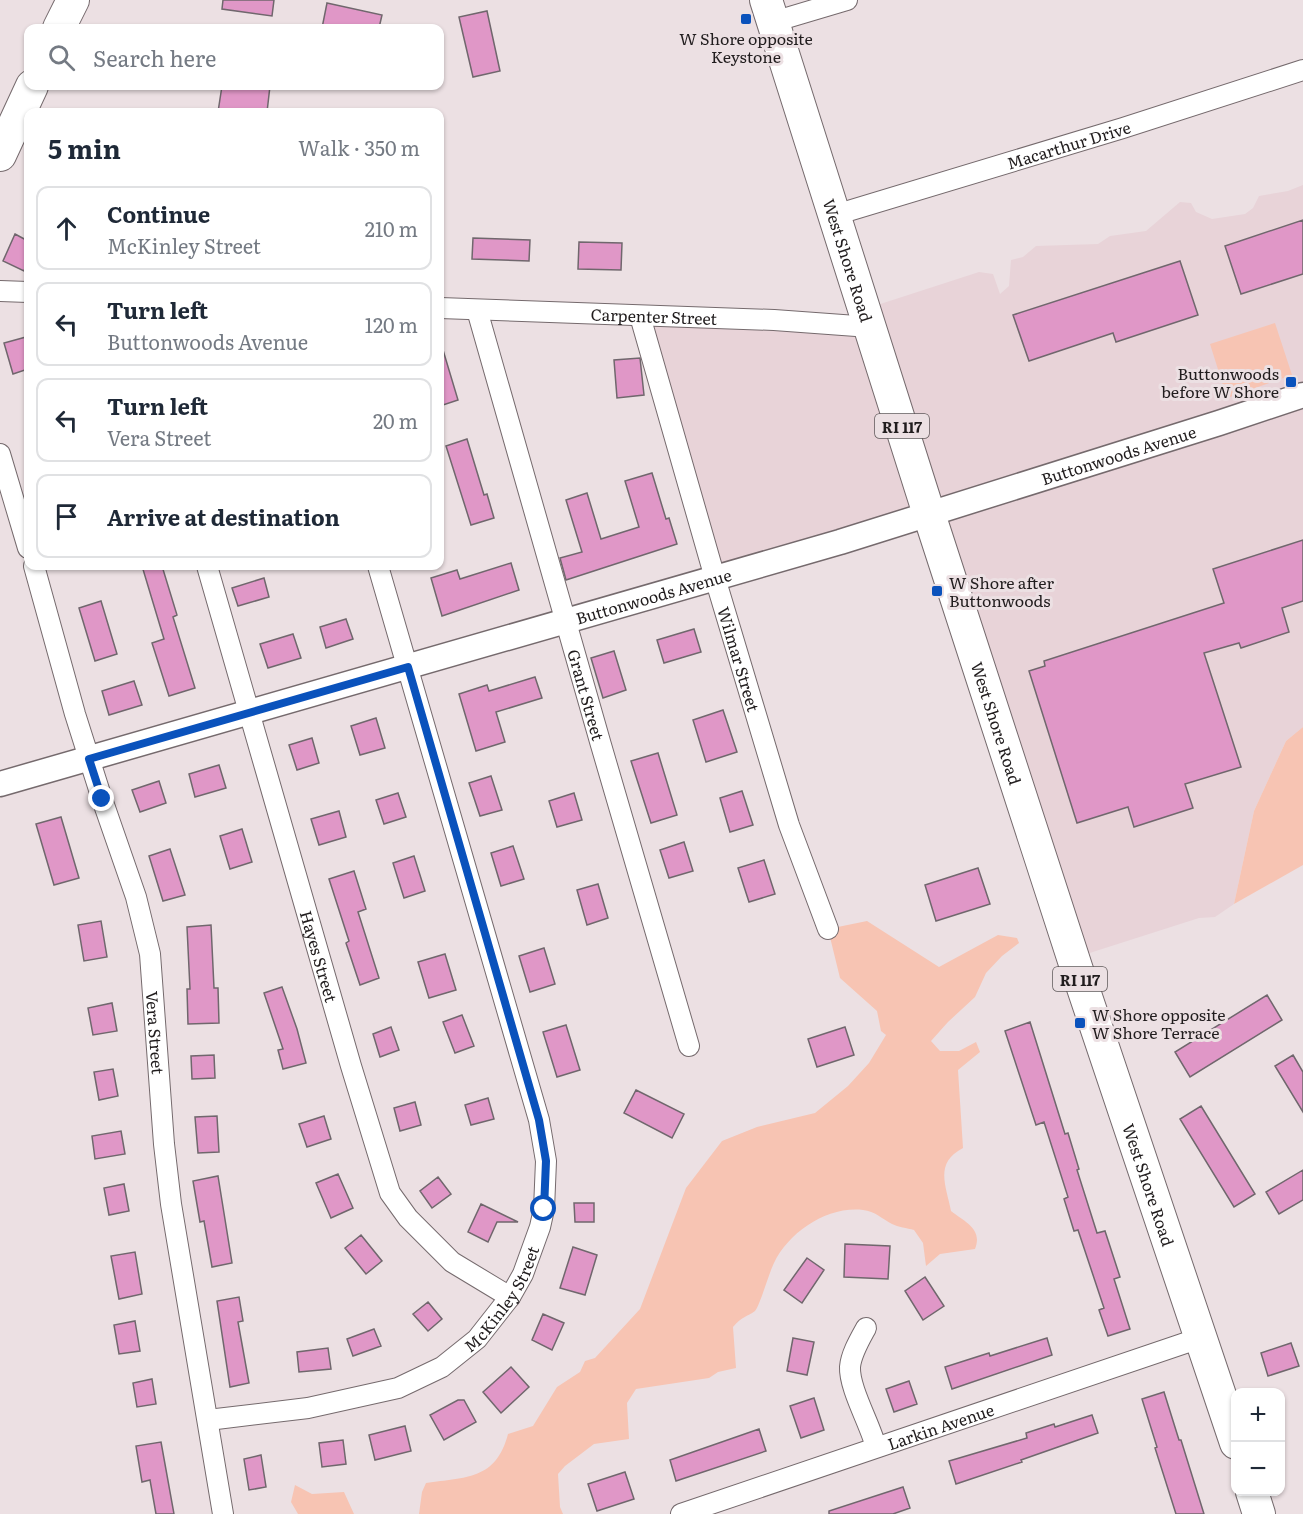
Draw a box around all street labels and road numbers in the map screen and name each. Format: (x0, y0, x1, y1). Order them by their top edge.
street label: Macarthur Drive (1004, 114, 1133, 174)
street label: West Shore Road (818, 196, 879, 325)
street label: Carpenter Street (590, 301, 718, 330)
road number: RI 117 (875, 414, 929, 438)
street label: Buttonwoods Avenue (1038, 419, 1199, 490)
street label: Buttonwoods Avenue (573, 562, 734, 630)
street label: Wilmar Street (712, 604, 766, 715)
street label: Grant Street (562, 646, 611, 744)
street label: West Shore Road (966, 658, 1028, 788)
street label: Hayes Street (295, 907, 344, 1005)
road number: RI 117 (1053, 967, 1107, 991)
street label: Vera Street (141, 990, 171, 1076)
street label: West Shore Road (1117, 1120, 1181, 1249)
street label: McKinley Street (458, 1242, 544, 1357)
street label: Larkin Avenue (884, 1397, 997, 1455)

